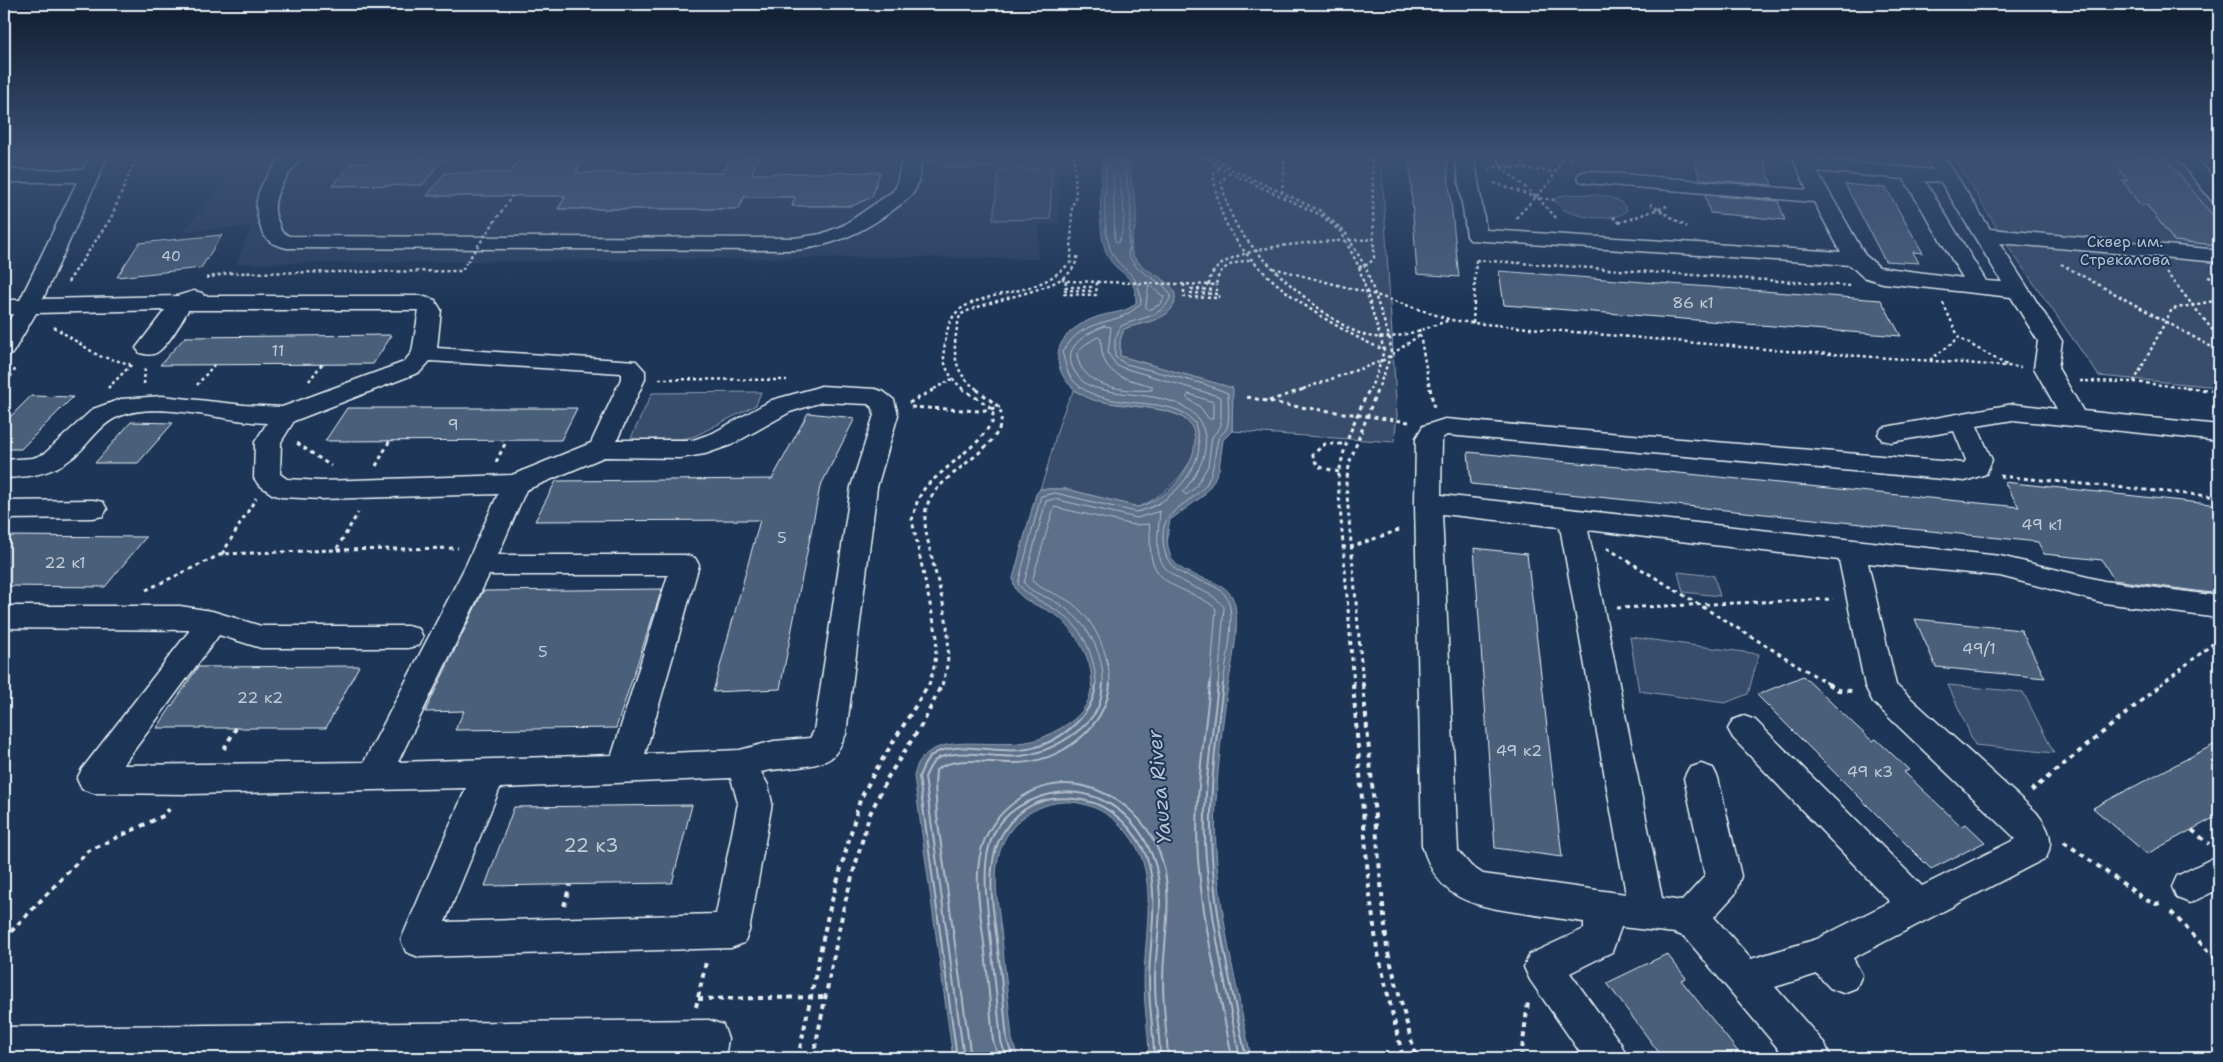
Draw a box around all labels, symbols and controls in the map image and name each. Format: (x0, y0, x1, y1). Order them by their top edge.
park label: Сквер им. Стрекалова (2080, 231, 2170, 270)
house number: 40 (161, 247, 181, 265)
house number: 86 к1 (1672, 292, 1714, 313)
house number: 11 (272, 340, 284, 361)
house number: 9 (447, 414, 459, 435)
house number: 49 к1 (2021, 514, 2063, 535)
house number: 5 (777, 527, 787, 548)
house number: 22 к1 (44, 552, 86, 573)
house number: 49/1 (1962, 638, 1996, 659)
house number: 5 (538, 641, 548, 662)
house number: 22 к2 (237, 687, 283, 708)
water label: Yauza River (1141, 728, 1177, 846)
house number: 49 к2 (1496, 740, 1542, 761)
house number: 49 к3 (1847, 761, 1893, 782)
house number: 22 к3 (564, 833, 618, 858)

